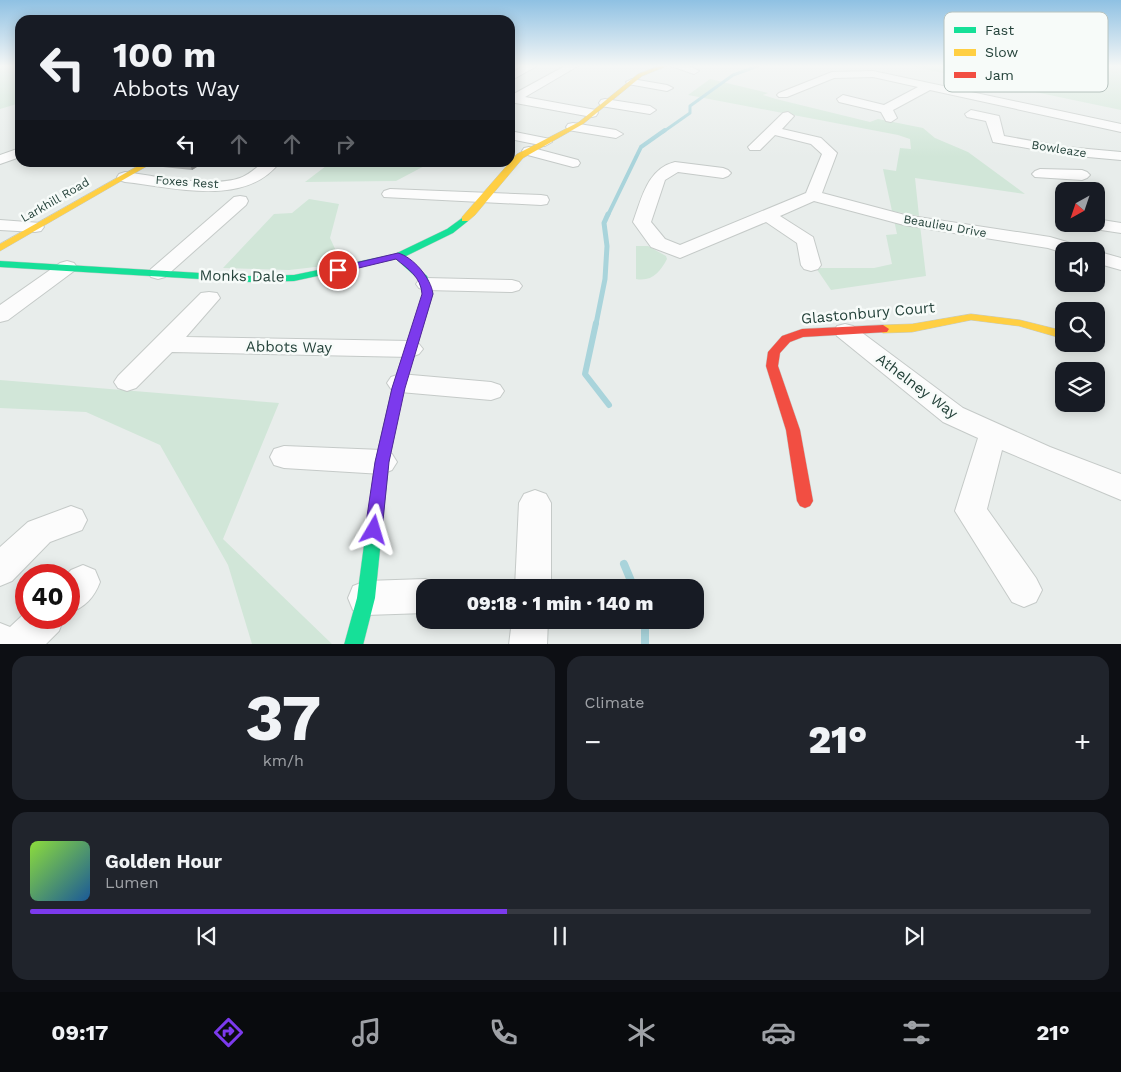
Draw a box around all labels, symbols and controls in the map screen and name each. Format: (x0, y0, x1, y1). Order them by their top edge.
legend (944, 12, 1108, 92)
text: Fast (985, 22, 1014, 38)
text: 100 m (113, 34, 216, 76)
icon: left (30, 35, 95, 100)
text: Slow (985, 44, 1018, 60)
text: Jam (985, 67, 1014, 83)
text: Abbots Way (113, 76, 239, 101)
icon: left (172, 130, 200, 158)
icon: ahead (225, 130, 253, 158)
icon: ahead (278, 130, 306, 158)
icon: right (331, 130, 359, 158)
street label: Bowleaze (1030, 138, 1088, 160)
street label: Foxes Rest (155, 173, 219, 191)
street label: Larkhill Road (18, 175, 92, 225)
north arrow (1055, 182, 1105, 232)
map controls (1055, 182, 1105, 412)
street label: Beaulieu Drive (902, 212, 988, 240)
button: sound (1055, 242, 1105, 292)
pin (317, 249, 359, 291)
icon: arrive (324, 256, 352, 284)
street label: Monks Dale (199, 266, 285, 286)
street label: Glastonbury Court (800, 298, 936, 328)
button: search (1055, 302, 1105, 352)
street label: Abbots Way (246, 337, 332, 357)
street label: Athelney Way (873, 349, 962, 423)
button: layers (1055, 362, 1105, 412)
position arrow (347, 503, 399, 555)
speed limit sign: 40 (15, 564, 80, 629)
text: 09:18 · 1 min · 140 m (467, 592, 653, 615)
text: 37 (245, 680, 321, 756)
text: Climate (585, 693, 645, 712)
text: 21° (808, 718, 867, 762)
text: − (585, 725, 601, 758)
text: + (1074, 725, 1091, 758)
text: km/h (263, 751, 304, 770)
text: Golden Hour (105, 850, 222, 873)
text: Lumen (105, 873, 159, 892)
icon: previous (193, 922, 221, 950)
icon: pause (546, 922, 574, 950)
icon: next (900, 922, 928, 950)
icon: directions (211, 1015, 246, 1050)
icon: music (349, 1015, 384, 1050)
icon: phone (486, 1015, 521, 1050)
icon: climate (624, 1015, 659, 1050)
icon: car (761, 1015, 796, 1050)
icon: filters (899, 1015, 934, 1050)
text: 09:17 (51, 1020, 109, 1045)
text: 21° (1036, 1020, 1070, 1045)

